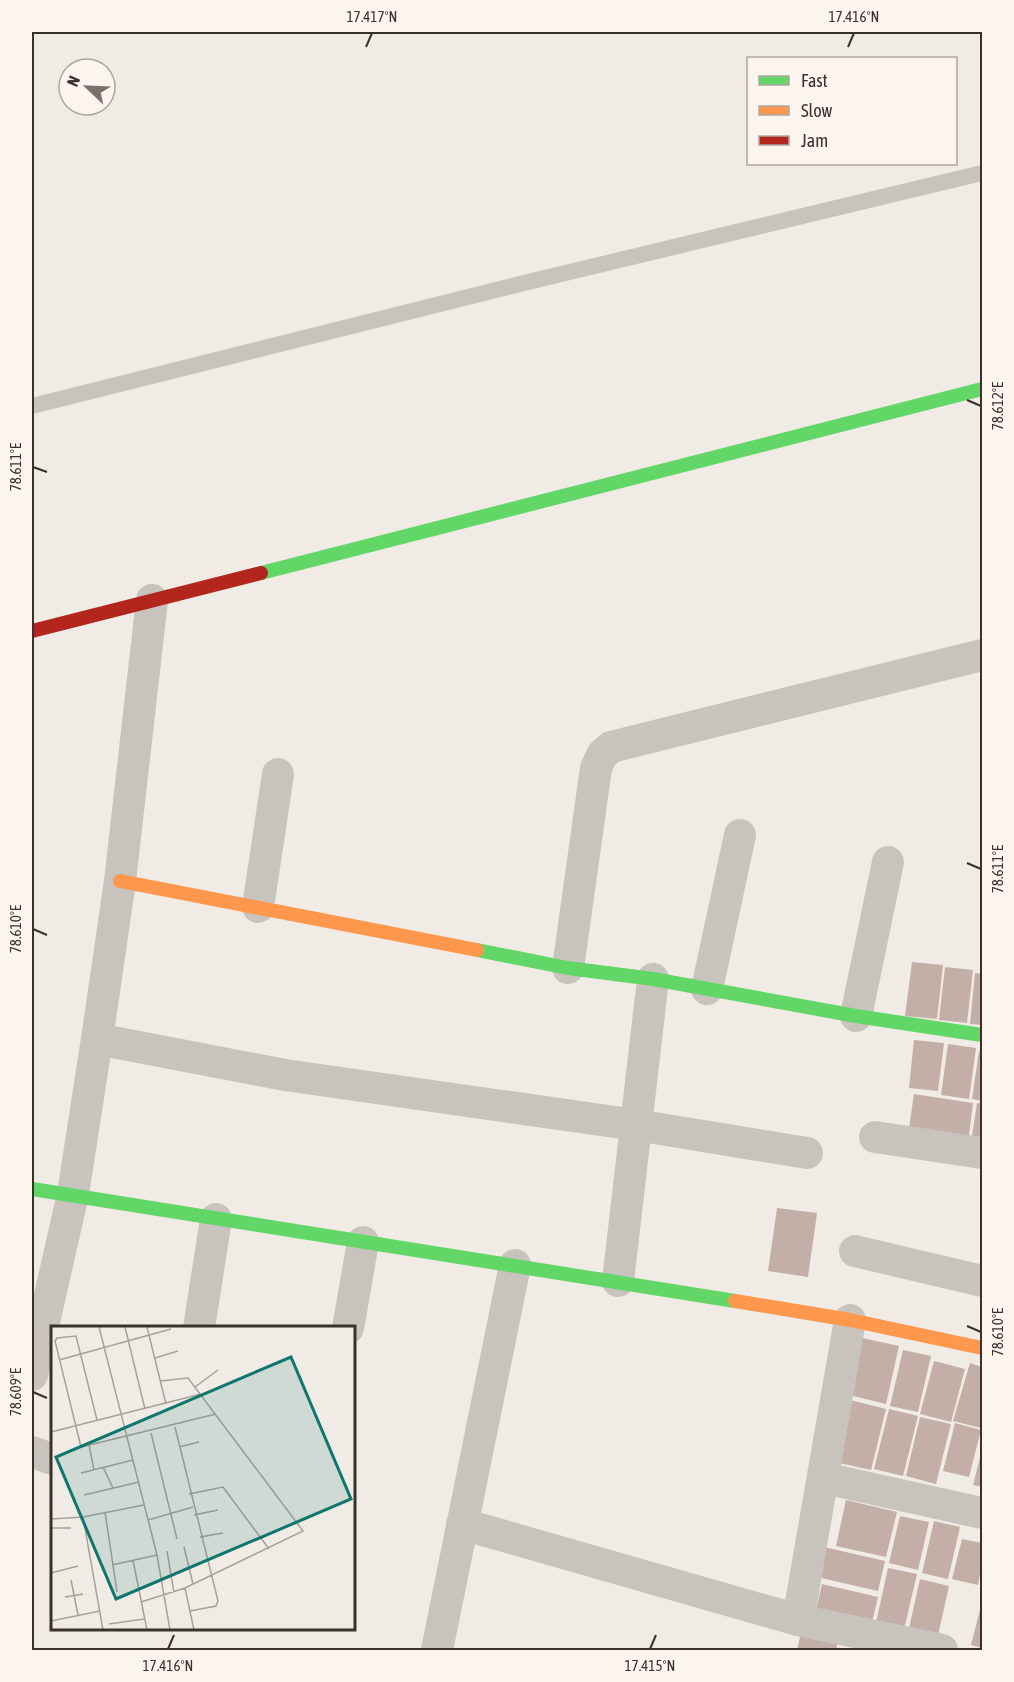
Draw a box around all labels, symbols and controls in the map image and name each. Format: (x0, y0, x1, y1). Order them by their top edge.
text: 17.417°N (347, 8, 397, 25)
text: 17.416°N (829, 8, 879, 25)
north arrow (57, 57, 117, 117)
legend (747, 57, 957, 165)
text: Fast (801, 70, 828, 91)
text: N (63, 73, 83, 89)
text: Slow (801, 100, 832, 121)
text: Jam (801, 130, 828, 151)
text: 78.612°E (989, 381, 1006, 430)
text: 78.611°E (7, 442, 24, 491)
text: 78.611°E (989, 844, 1006, 893)
text: 78.610°E (7, 904, 24, 953)
text: 78.610°E (989, 1307, 1006, 1356)
inset map (51, 1326, 356, 1631)
text: 78.609°E (7, 1367, 24, 1416)
text: 17.416°N (143, 1657, 193, 1674)
text: 17.415°N (625, 1657, 675, 1674)

